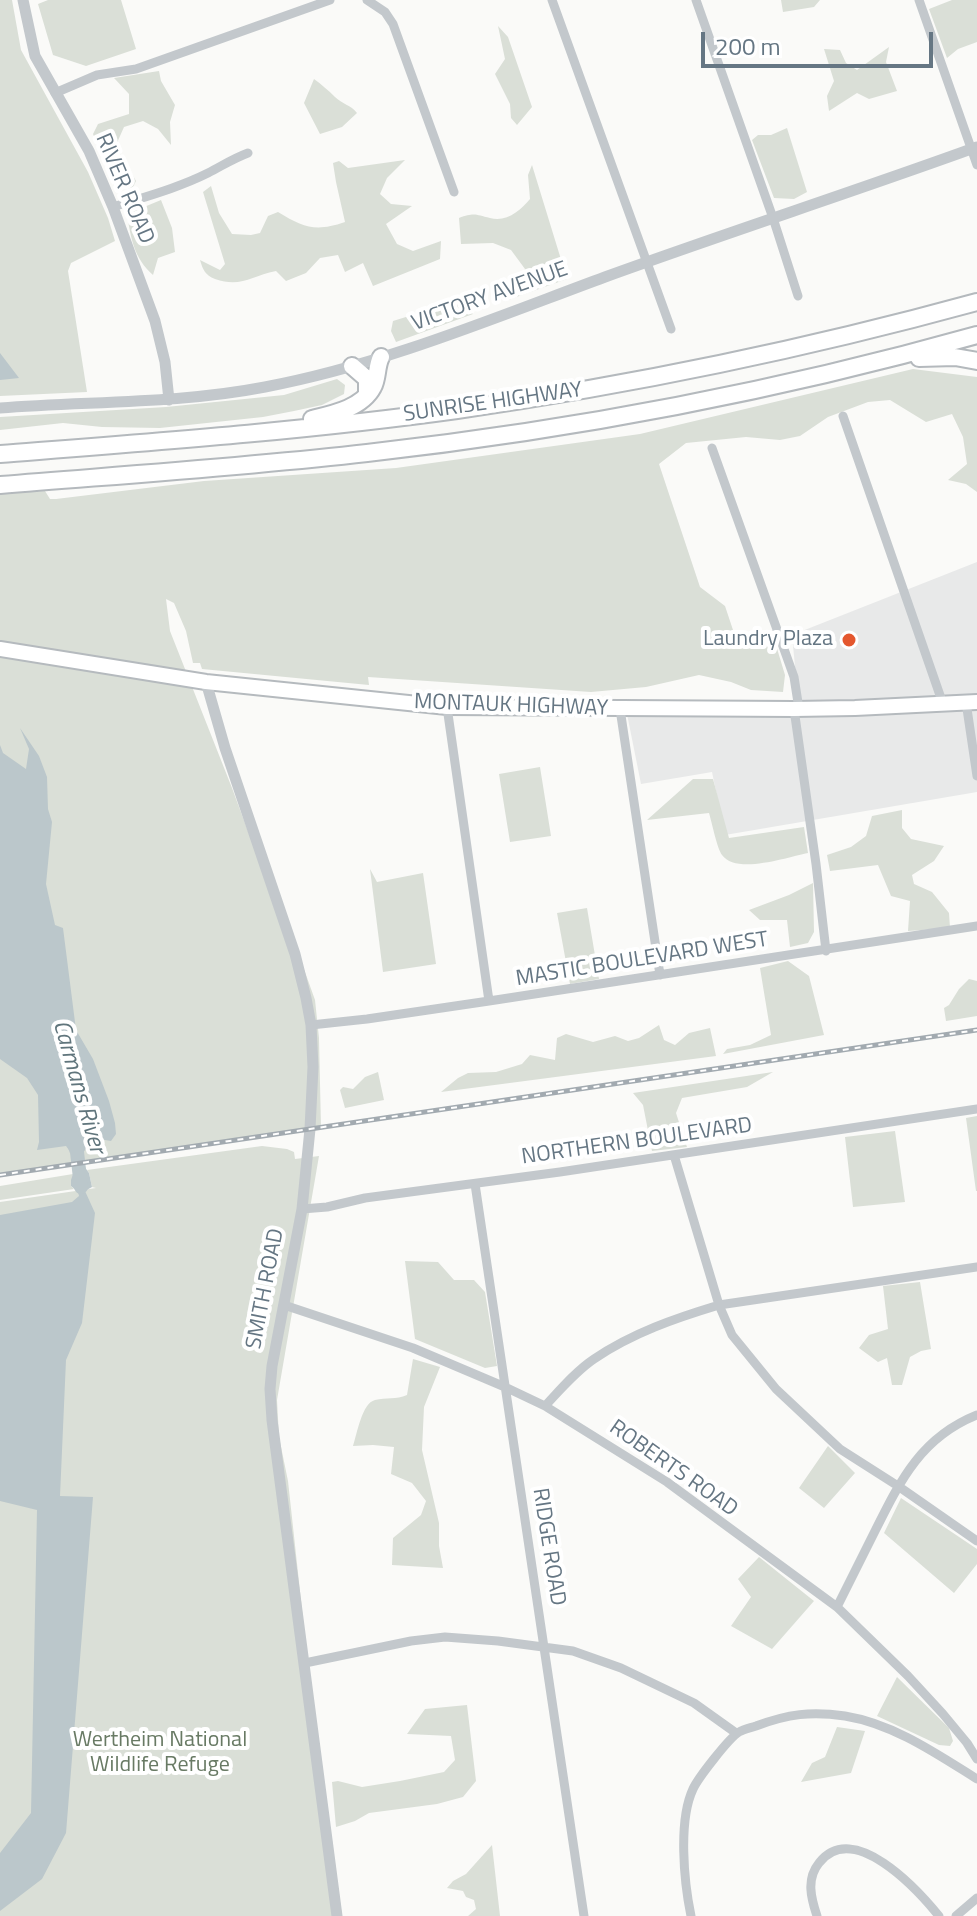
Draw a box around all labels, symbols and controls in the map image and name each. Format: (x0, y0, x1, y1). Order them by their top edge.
scale bar (705, 16, 937, 66)
text: 200 m (715, 28, 781, 64)
street label: RIVER ROAD (89, 130, 159, 248)
street label: VICTORY AVENUE (408, 257, 572, 337)
street label: SUNRISE HIGHWAY (402, 377, 584, 429)
place label: Laundry Plaza (703, 627, 833, 653)
marker: Laundry Plaza (840, 631, 858, 649)
street label: MONTAUK HIGHWAY (413, 689, 609, 723)
street label: MASTIC BOULEVARD WEST (514, 927, 770, 993)
water label: Carmans River (45, 1017, 111, 1157)
street label: NORTHERN BOULEVARD (520, 1113, 754, 1171)
street label: SMITH ROAD (241, 1227, 291, 1351)
street label: ROBERTS ROAD (604, 1415, 742, 1523)
street label: RIDGE ROAD (526, 1486, 570, 1608)
park label: Wertheim National Wildlife Refuge (73, 1728, 247, 1780)

